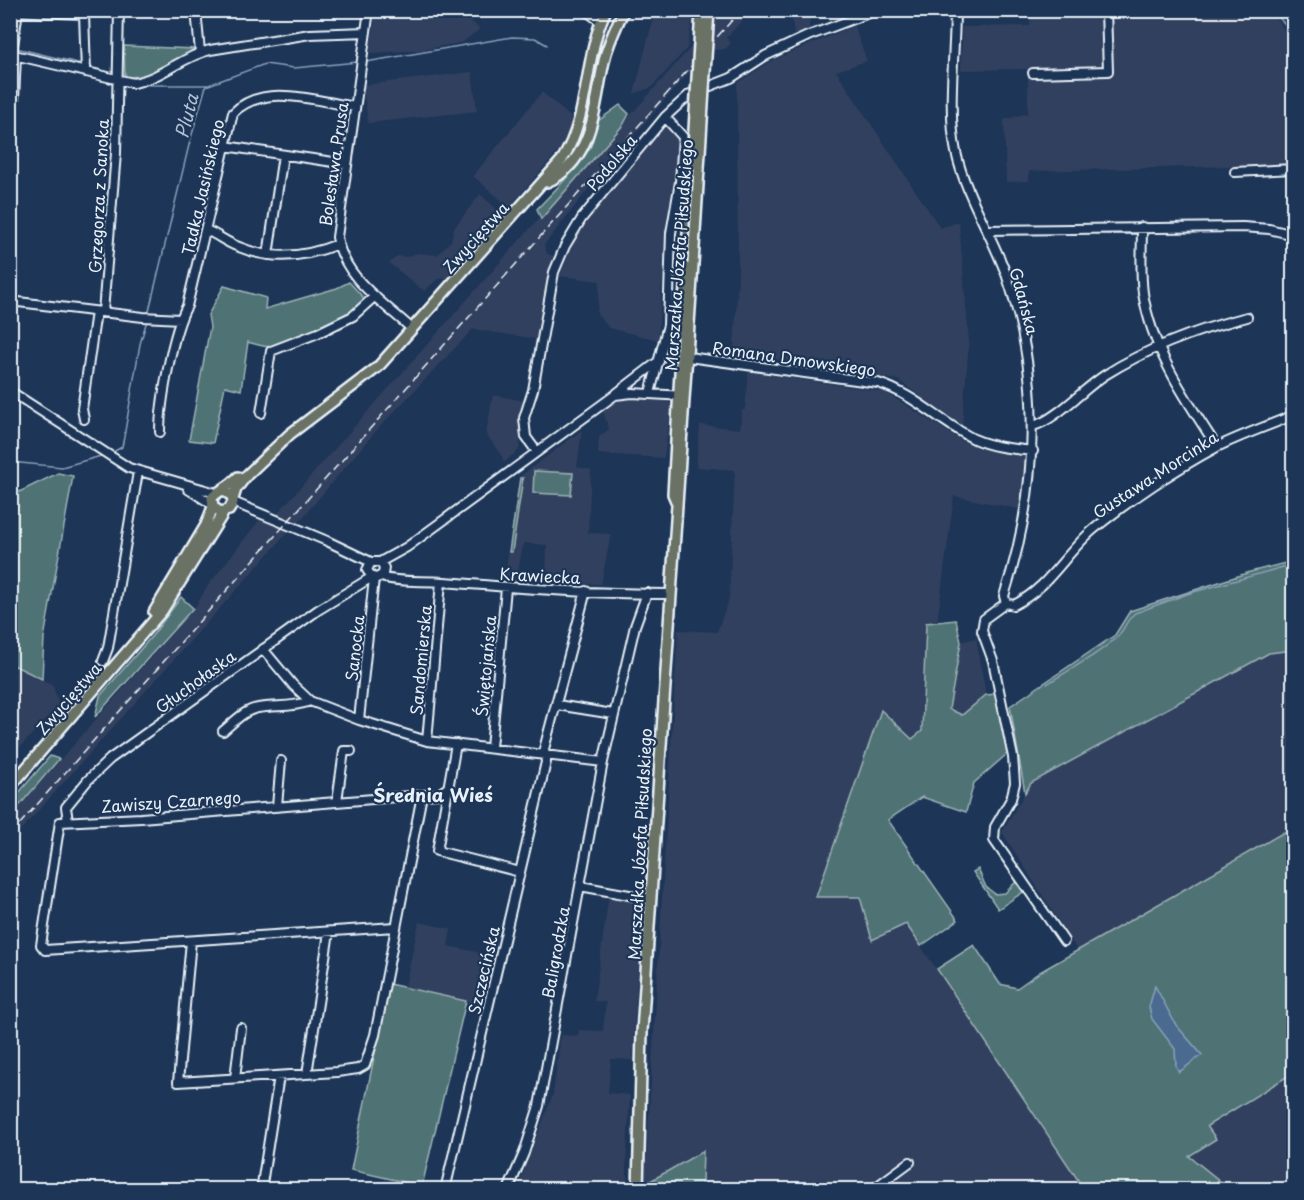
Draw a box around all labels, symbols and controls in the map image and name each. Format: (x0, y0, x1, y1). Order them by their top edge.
water label: Pluta (167, 90, 205, 141)
street label: Bolesława Prusa (312, 100, 354, 227)
street label: Tadka Jasińskiego (175, 117, 229, 257)
street label: Grzegorza z Sanoka (82, 118, 114, 274)
street label: Podolska (580, 128, 642, 196)
street label: Marszałka Józefa Piłsudskiego (658, 138, 698, 372)
street label: Zwycięstwa (436, 196, 514, 278)
street label: Gdańska (1005, 265, 1045, 337)
street label: Romana Dmowskiego (711, 335, 877, 381)
street label: Gustawa Morcinka (1088, 424, 1222, 524)
street label: Krawiecka (499, 561, 581, 589)
street label: Sandomierska (403, 604, 437, 716)
street label: Sanocka (339, 614, 369, 682)
street label: Świętojańska (469, 614, 501, 717)
street label: Głuchołaska (150, 644, 240, 718)
street label: Zwycięstwa (30, 656, 106, 740)
street label: Marszałka Józefa Piłsudskiego (621, 727, 657, 961)
district label: Średnia Wieś (373, 781, 493, 808)
street label: Zawiszy Czarnego (100, 784, 242, 818)
street label: Baligrodzka (535, 904, 575, 1000)
street label: Szczecińska (461, 924, 505, 1016)

